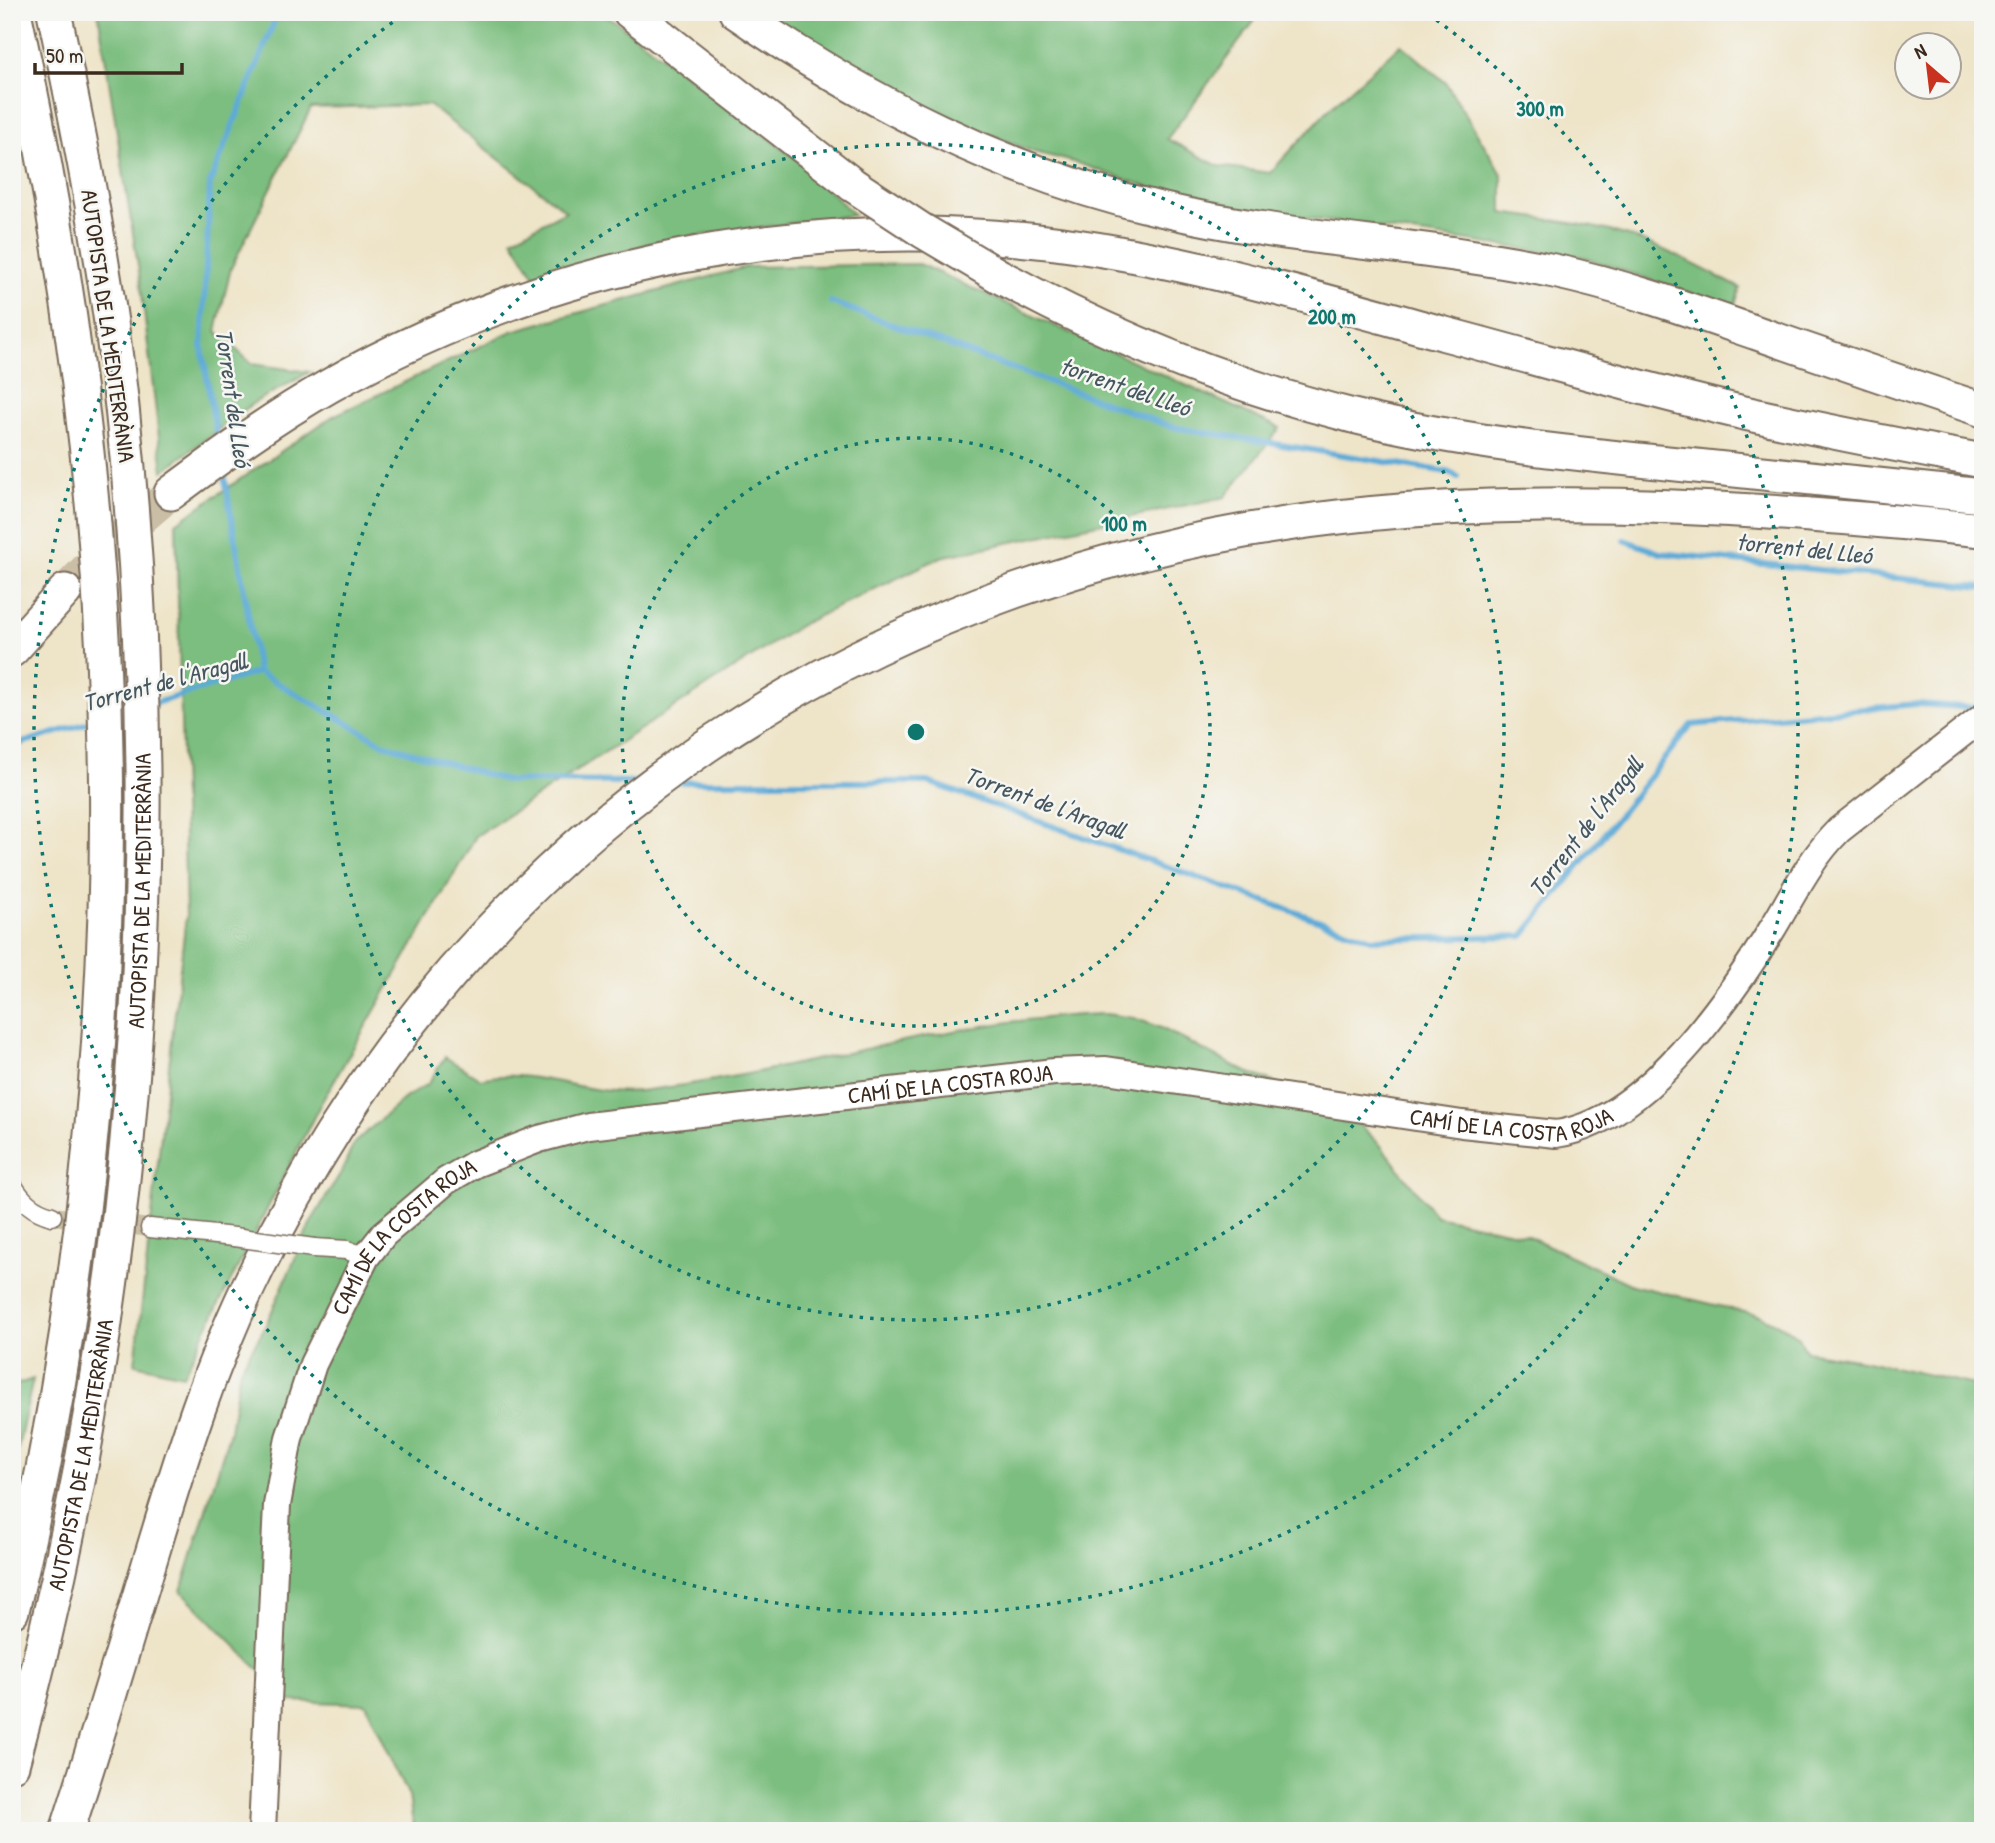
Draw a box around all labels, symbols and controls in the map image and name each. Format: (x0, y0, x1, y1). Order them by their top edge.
scale bar (35, 32, 182, 76)
north arrow (1894, 32, 1964, 102)
text: N (1909, 37, 1931, 65)
text: 50 m (46, 41, 83, 70)
text: 300 m (1516, 94, 1564, 123)
street label: AUTOPISTA DE LA MEDITERRÀNIA (74, 187, 143, 464)
text: 200 m (1308, 302, 1356, 331)
water label: Torrent del Lleó (208, 327, 260, 471)
water label: torrent del Lleó (1056, 349, 1197, 424)
text: 100 m (1101, 509, 1147, 538)
water label: torrent del Lleó (1735, 525, 1876, 571)
water label: Torrent de l'Aragall (79, 643, 252, 719)
centre of rings (904, 720, 928, 744)
water label: Torrent de l'Aragall (1521, 749, 1652, 903)
street label: AUTOPISTA DE LA MEDITERRÀNIA (120, 753, 158, 1029)
water label: Torrent de l'Aragall (960, 758, 1132, 848)
street label: CAMÍ DE LA COSTA ROJA (846, 1056, 1054, 1111)
street label: CAMÍ DE LA COSTA ROJA (1408, 1100, 1618, 1149)
street label: CAMÍ DE LA COSTA ROJA (324, 1151, 482, 1320)
street label: AUTOPISTA DE LA MEDITERRÀNIA (40, 1317, 120, 1593)

